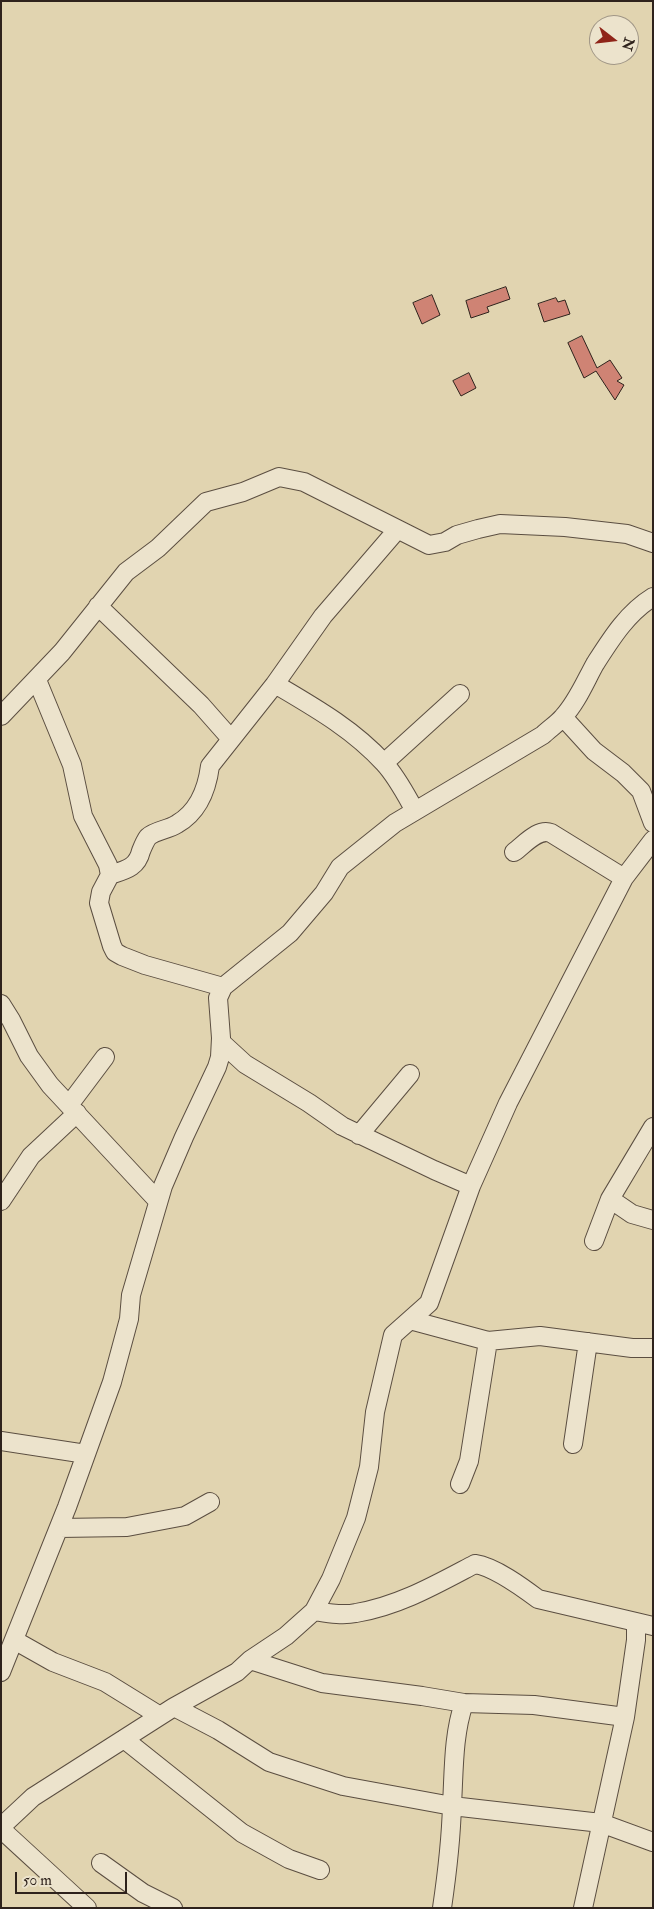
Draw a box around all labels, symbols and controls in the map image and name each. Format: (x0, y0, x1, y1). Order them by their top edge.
north arrow (589, 15, 639, 65)
text: N (618, 36, 638, 52)
scale bar (18, 1862, 130, 1894)
text: 50 m (23, 1871, 52, 1890)

